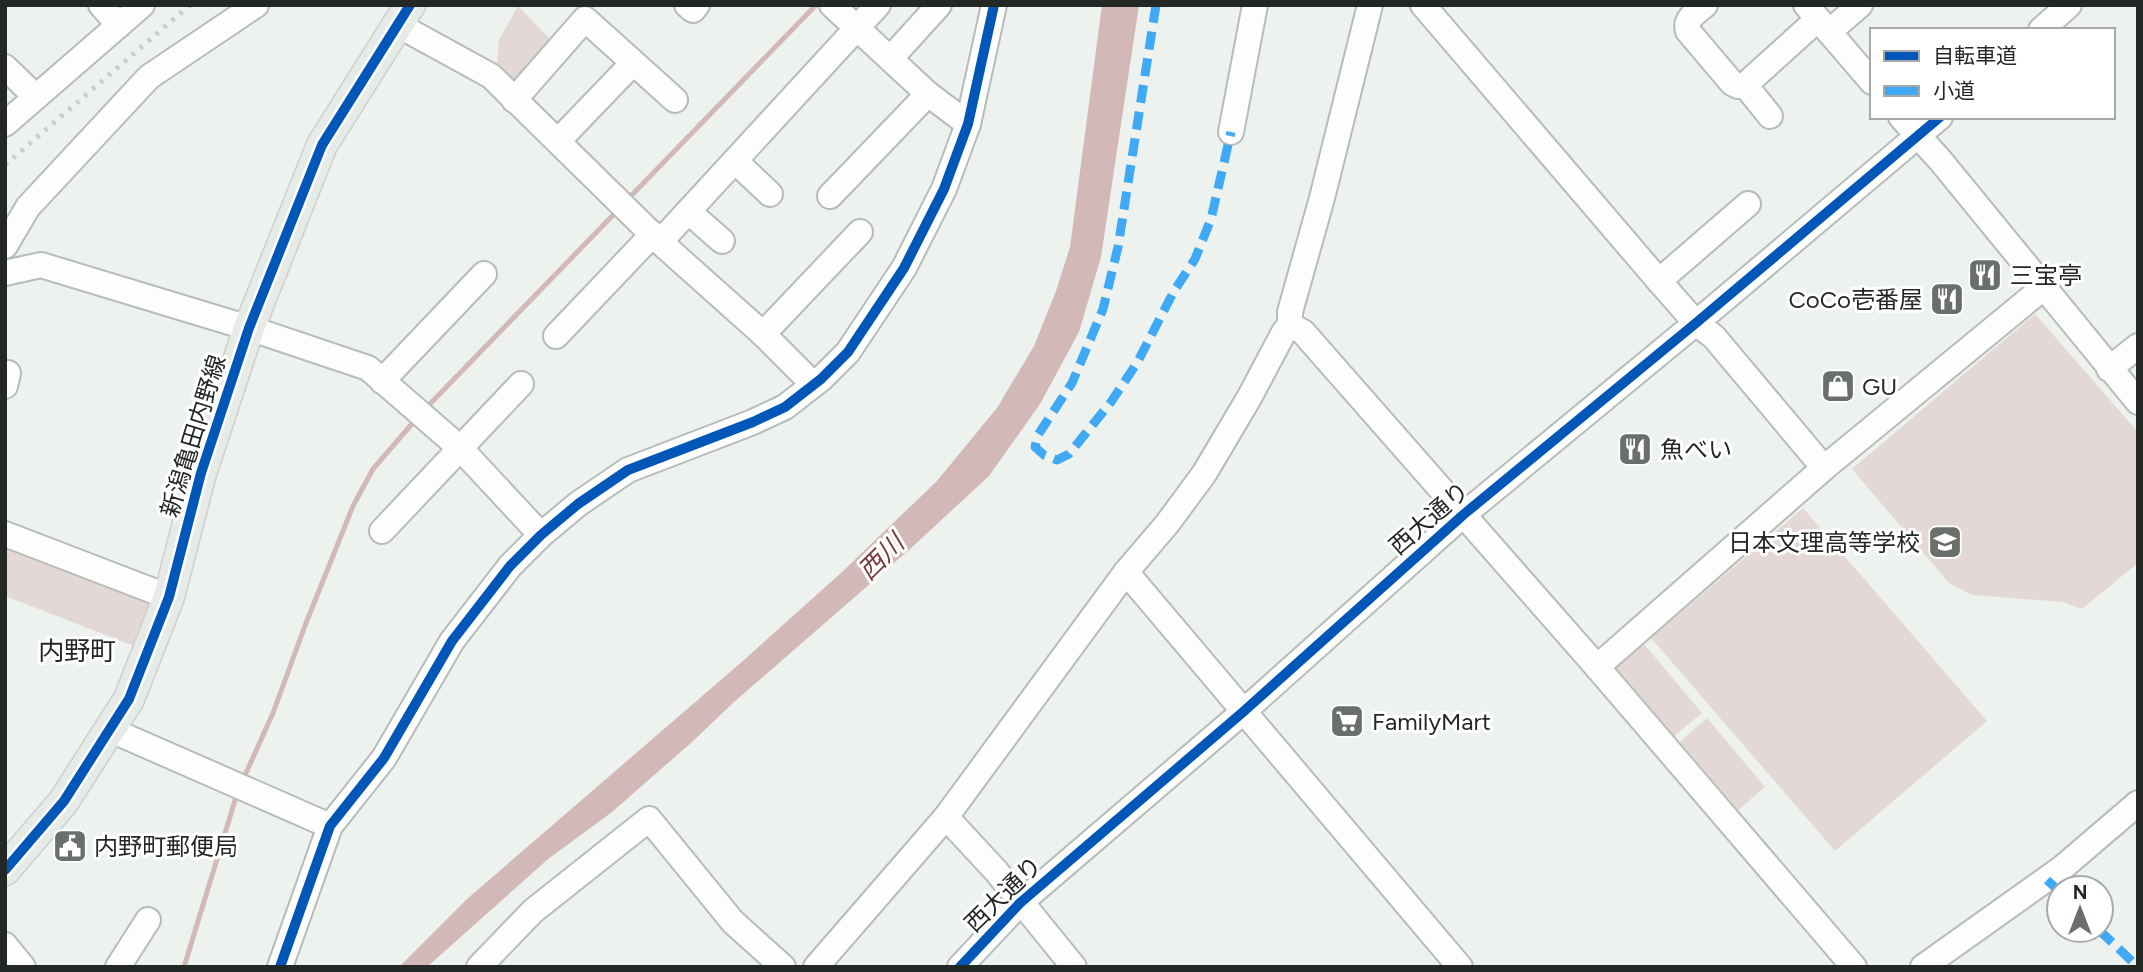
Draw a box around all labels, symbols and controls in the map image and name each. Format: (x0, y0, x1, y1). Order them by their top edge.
legend (1870, 28, 2115, 119)
text: 自転車道 (1933, 43, 2017, 68)
text: 小道 (1933, 78, 1975, 103)
restaurant icon: 三宝亭 (1966, 256, 2004, 294)
place label: 三宝亭 (2010, 261, 2082, 290)
restaurant icon: CoCo壱番屋 (1928, 280, 1966, 318)
place label: CoCo壱番屋 (1789, 285, 1923, 314)
street label: 新潟亀田内野線 (155, 351, 231, 521)
shop icon: GU (1819, 367, 1857, 405)
place label: GU (1862, 372, 1897, 401)
restaurant icon: 魚べい (1616, 430, 1654, 468)
place label: 魚べい (1660, 435, 1732, 464)
street label: 西大通り (1383, 476, 1475, 560)
school or university icon: 日本文理高等学校 (1926, 523, 1964, 561)
water label: 西川 (851, 525, 913, 587)
place label: 日本文理高等学校 (1728, 528, 1920, 557)
district label: 内野町 (38, 635, 116, 667)
supermarket icon: FamilyMart (1328, 702, 1366, 740)
place label: FamilyMart (1372, 707, 1491, 736)
public building icon: 内野町郵便局 (51, 827, 89, 865)
place label: 内野町郵便局 (94, 832, 238, 861)
street label: 西大通り (958, 850, 1048, 938)
north arrow (2045, 874, 2115, 944)
text: N (2073, 881, 2087, 904)

